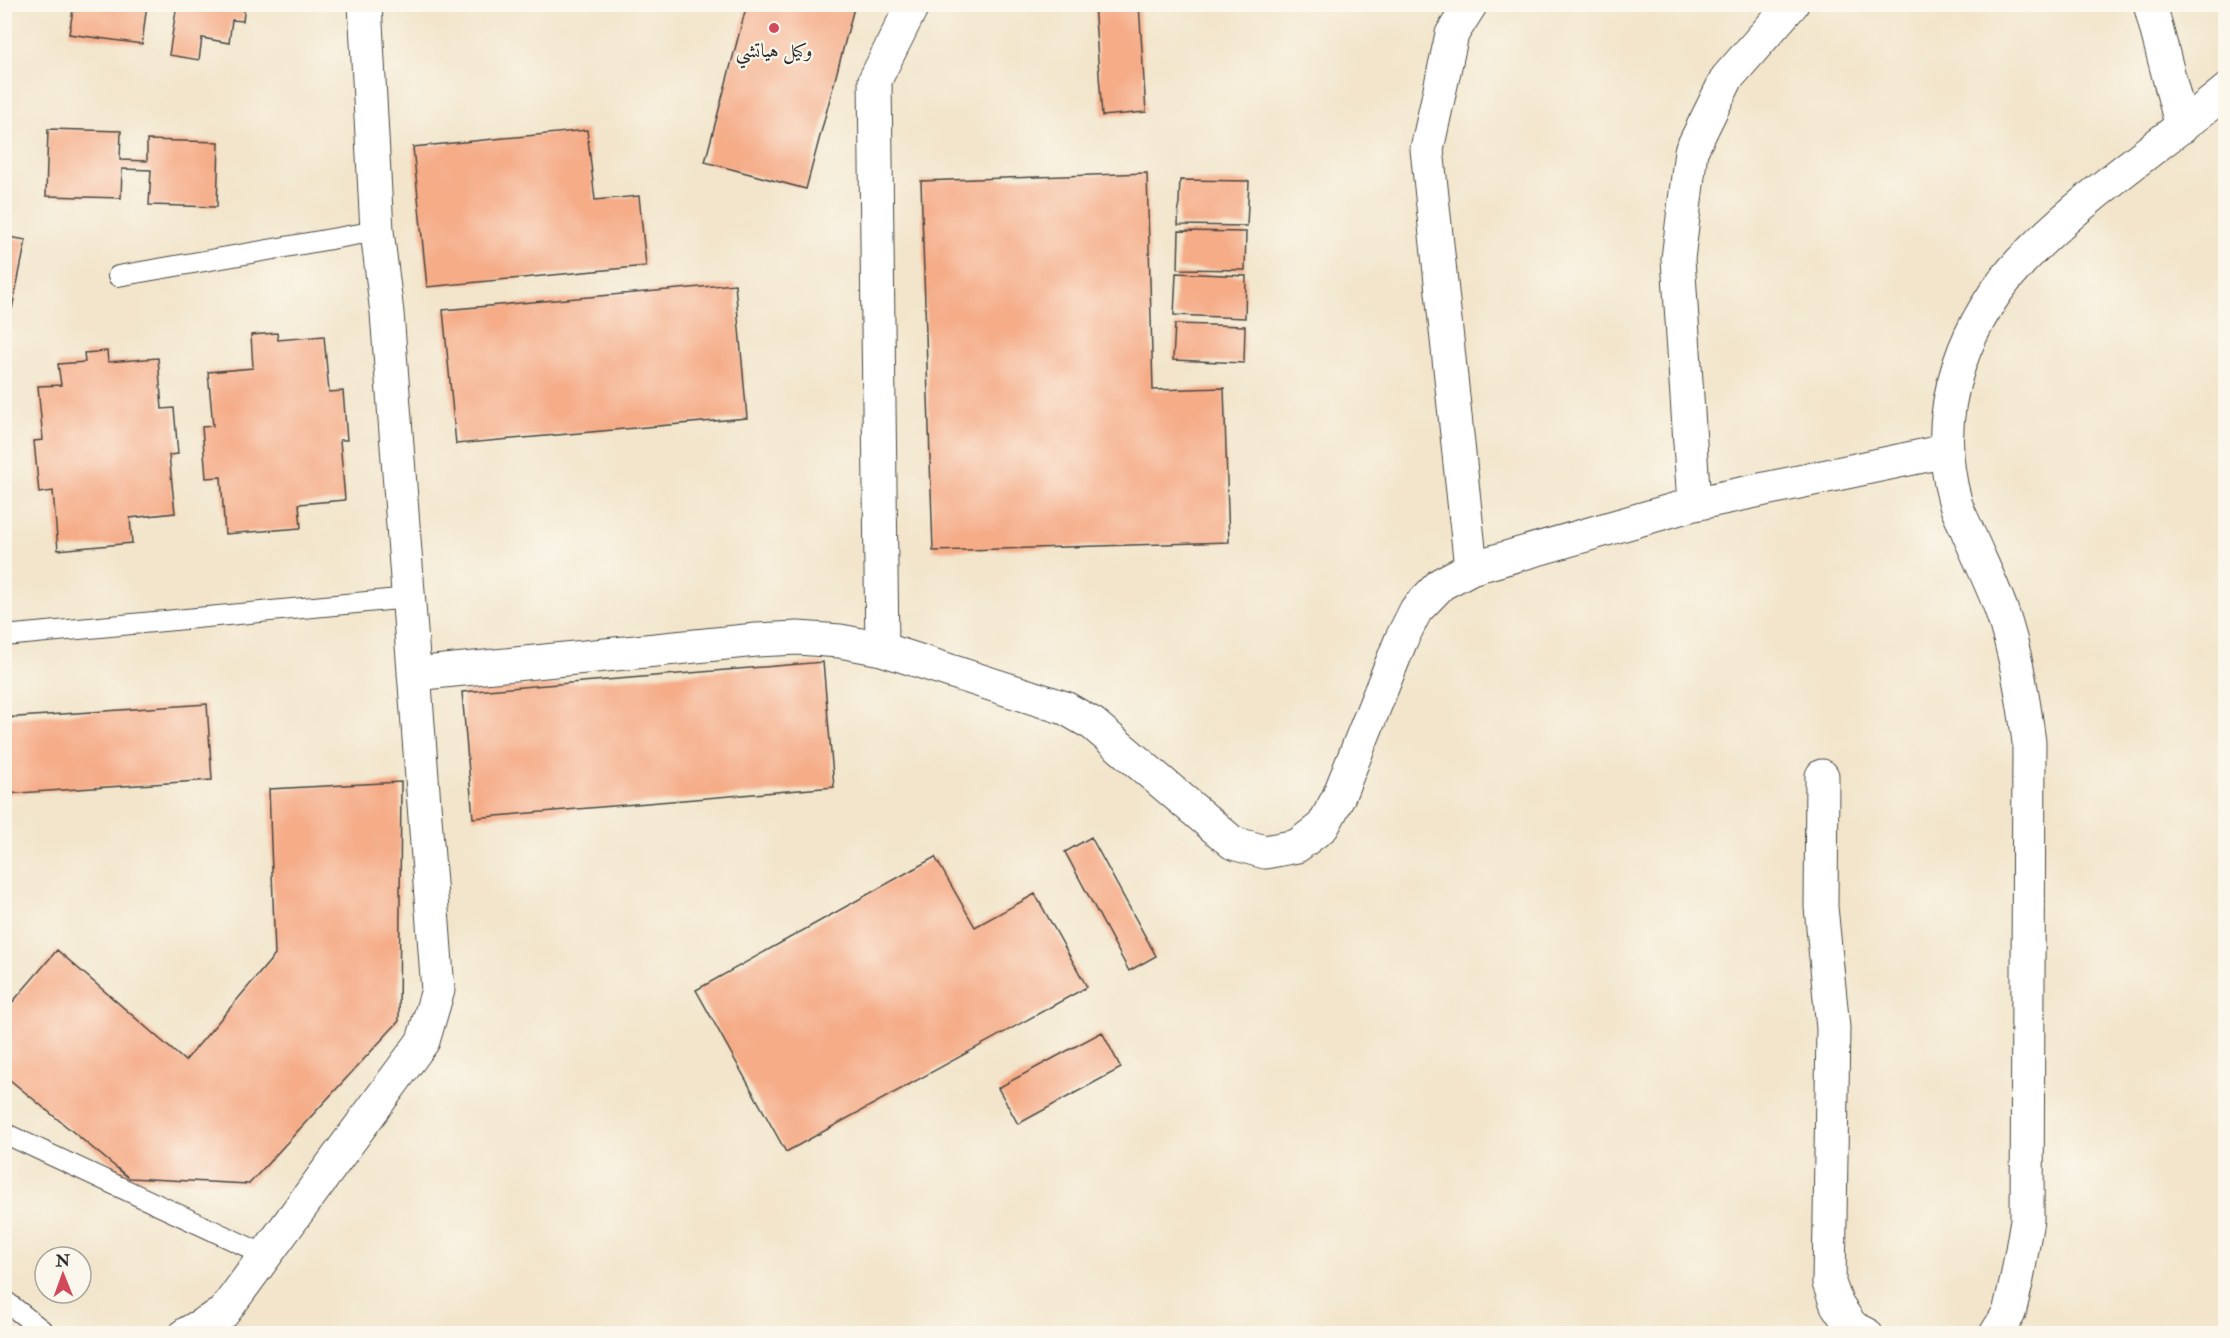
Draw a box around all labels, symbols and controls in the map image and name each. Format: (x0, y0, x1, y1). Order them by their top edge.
marker: وكيل هياتشي (767, 21, 781, 35)
place label: وكيل هياتشي (736, 38, 812, 69)
north arrow (33, 1245, 93, 1305)
text: N (54, 1251, 71, 1271)

